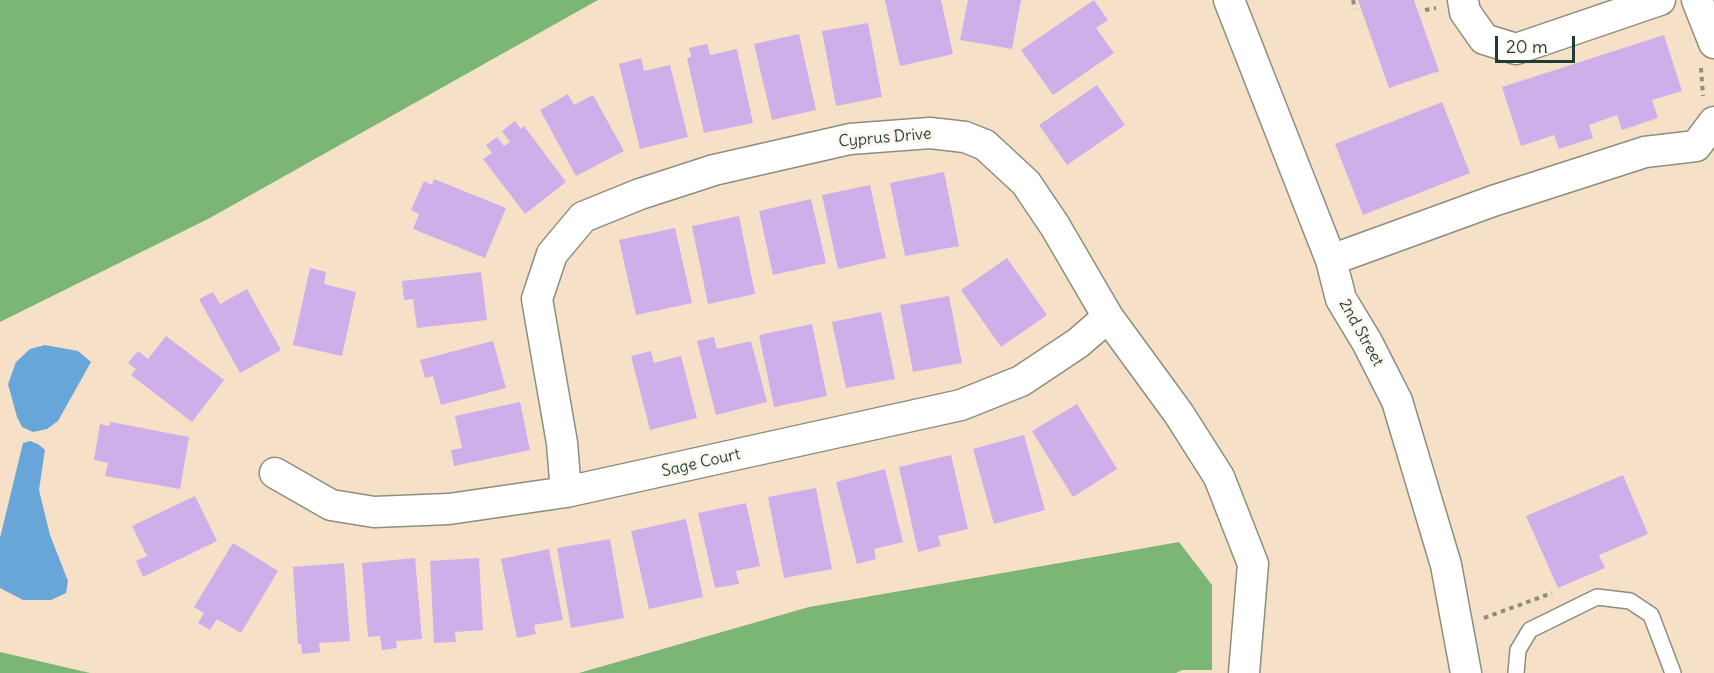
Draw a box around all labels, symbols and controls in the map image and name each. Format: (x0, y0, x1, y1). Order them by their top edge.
scale bar (1498, 24, 1578, 62)
text: 20 m (1506, 35, 1548, 58)
street label: Cyprus Drive (838, 124, 932, 152)
street label: 2nd Street (1335, 296, 1387, 370)
street label: Sage Court (660, 445, 742, 481)

